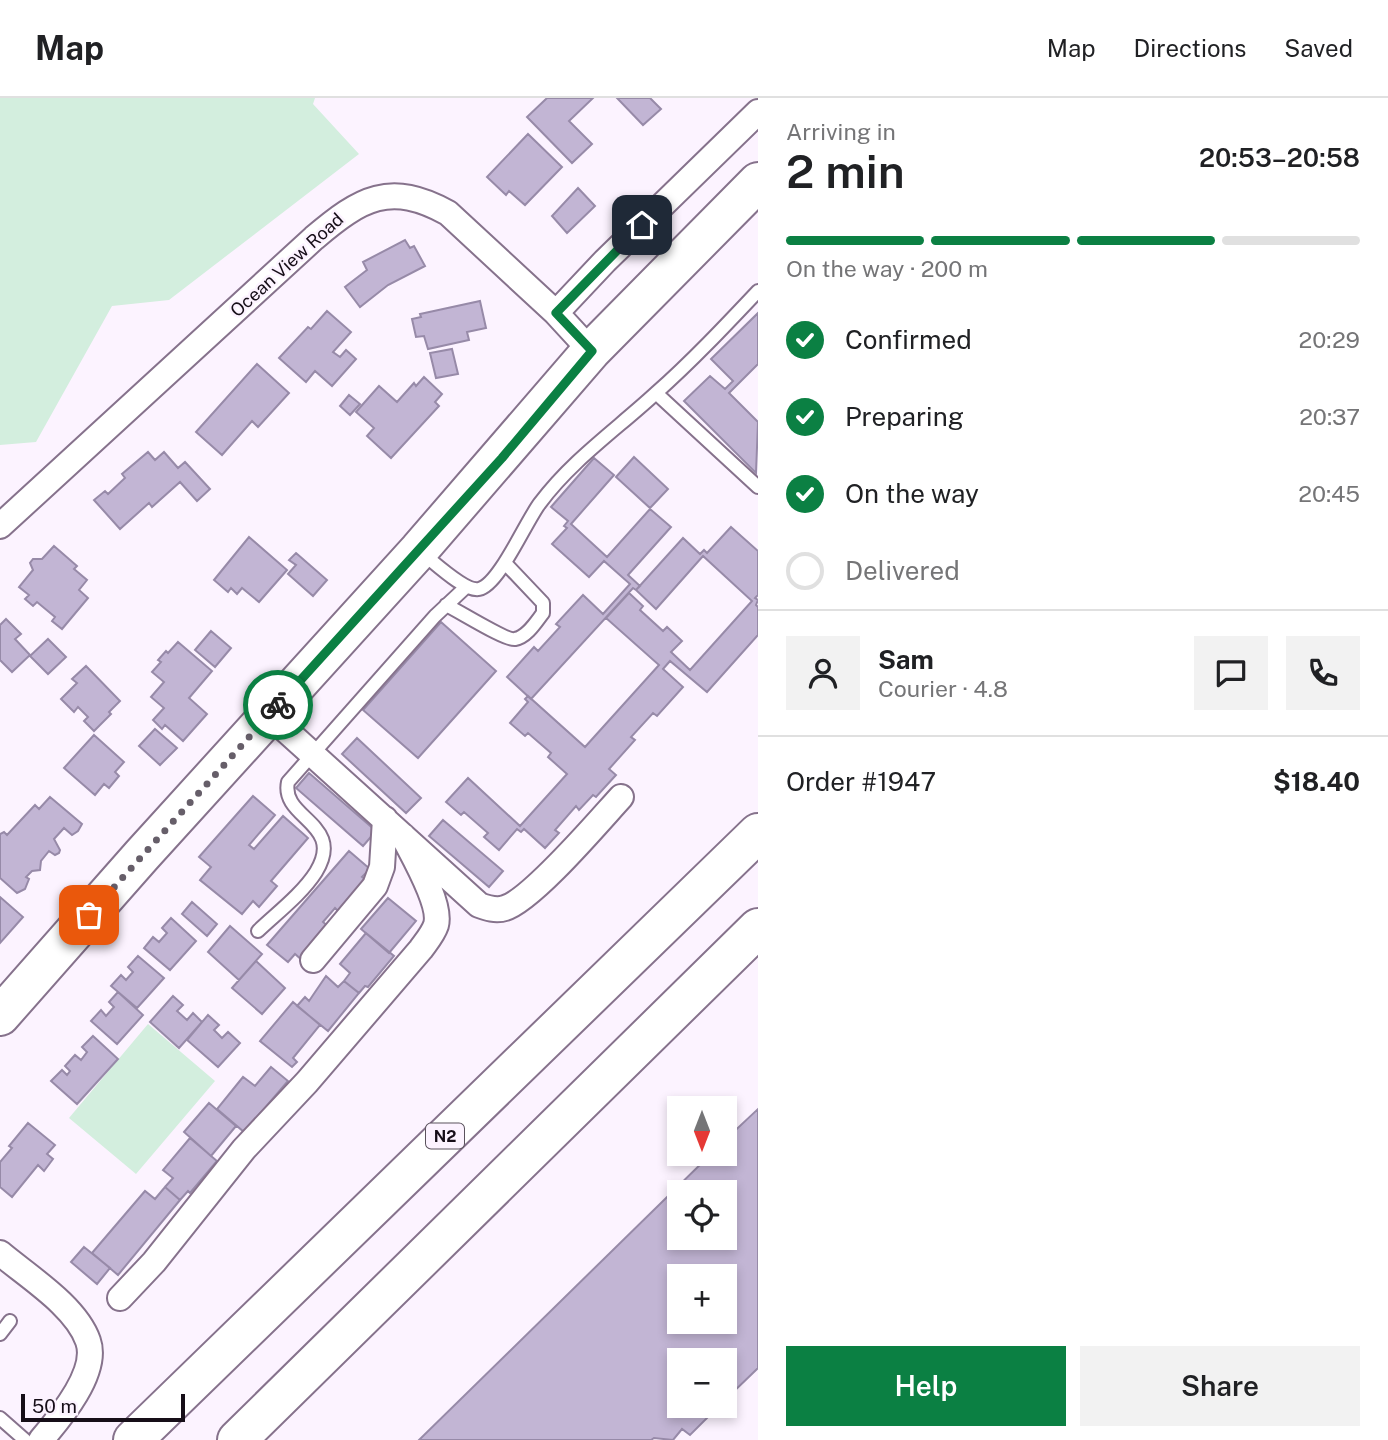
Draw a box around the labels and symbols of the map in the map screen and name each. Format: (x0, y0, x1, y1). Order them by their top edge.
pin (612, 195, 672, 255)
street label: Ocean View Road (226, 208, 347, 321)
courier (243, 670, 313, 740)
pin (59, 885, 119, 945)
north arrow (667, 1096, 737, 1166)
road number: N2 (426, 1124, 464, 1148)
scale bar (21, 1391, 186, 1423)

